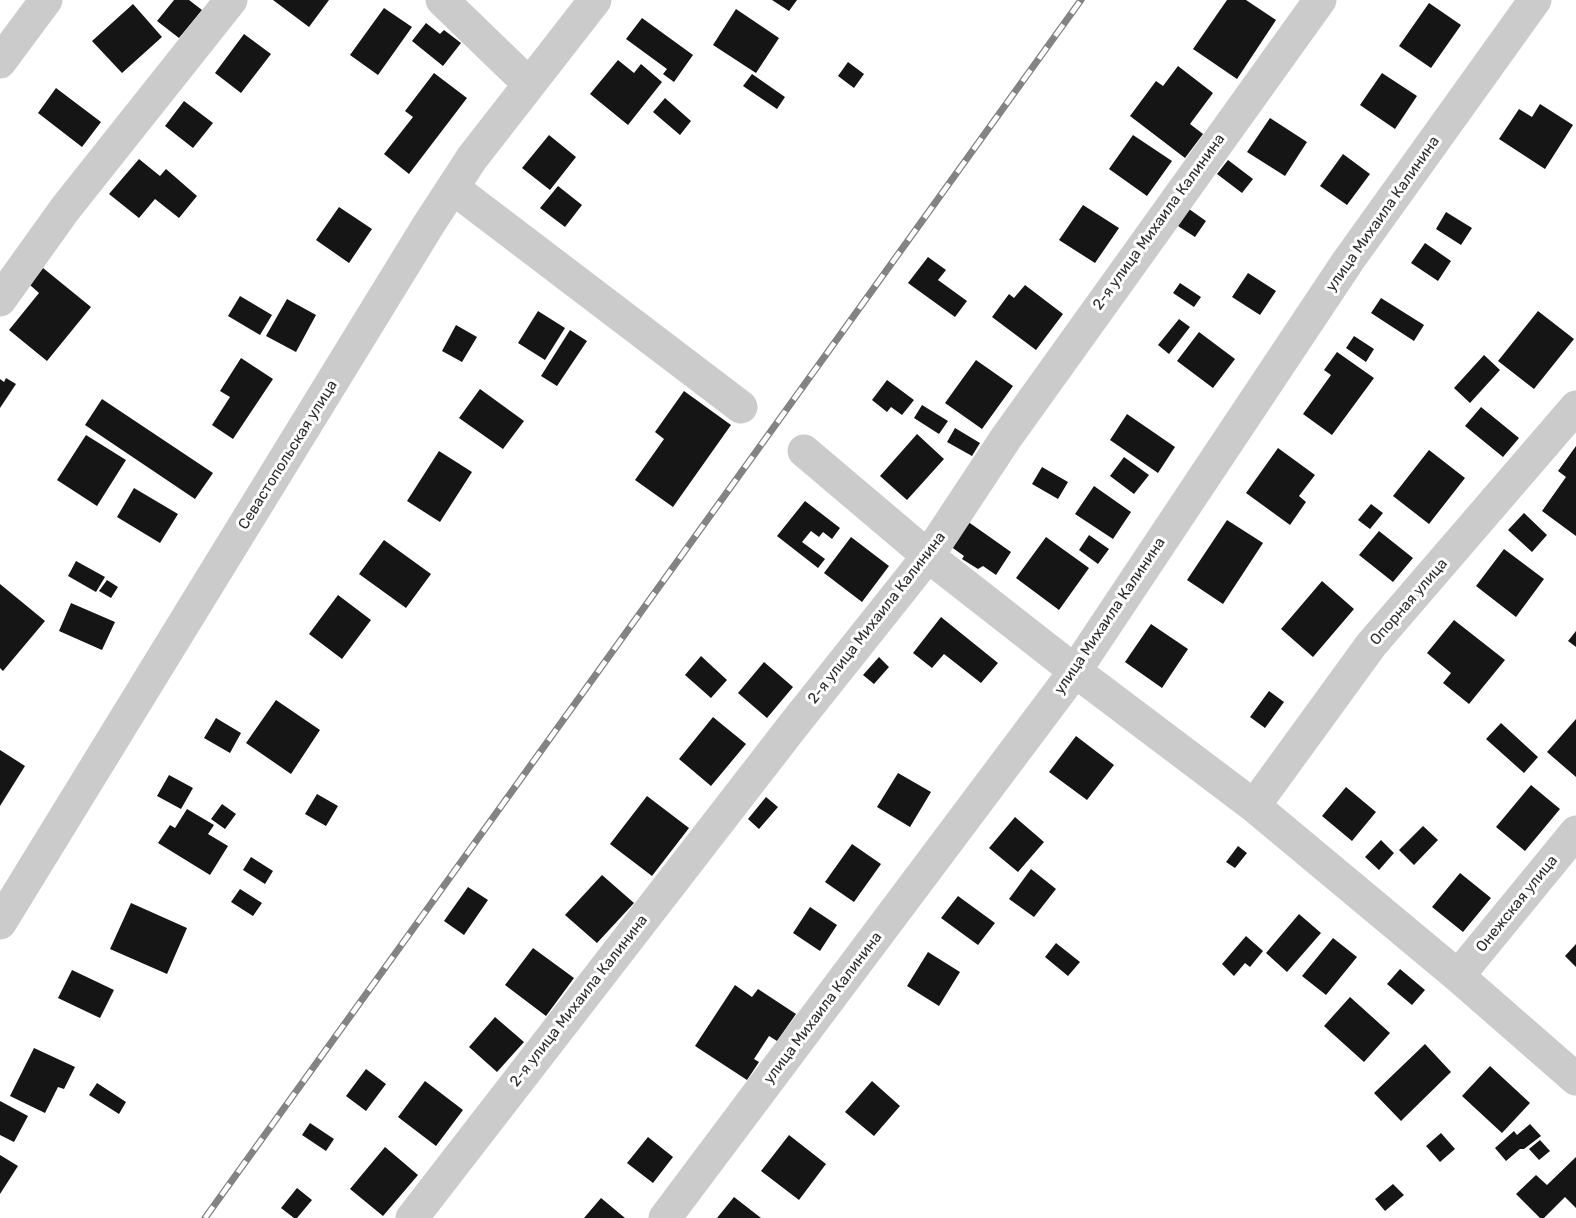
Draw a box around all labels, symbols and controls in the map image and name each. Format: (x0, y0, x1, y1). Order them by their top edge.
street label: 2-я улица Михаила Калинина (1089, 131, 1229, 313)
street label: улица Михаила Калинина (1322, 133, 1444, 295)
street label: Севастопольская улица (235, 377, 341, 533)
street label: 2-я улица Михаила Калинина (804, 529, 950, 707)
street label: улица Михаила Калинина (1051, 534, 1169, 698)
street label: Опорная улица (1366, 555, 1452, 649)
street label: Онежская улица (1472, 852, 1562, 956)
street label: 2-я улица Михаила Калинина (506, 912, 652, 1090)
street label: улица Михаила Калинина (760, 929, 886, 1087)

